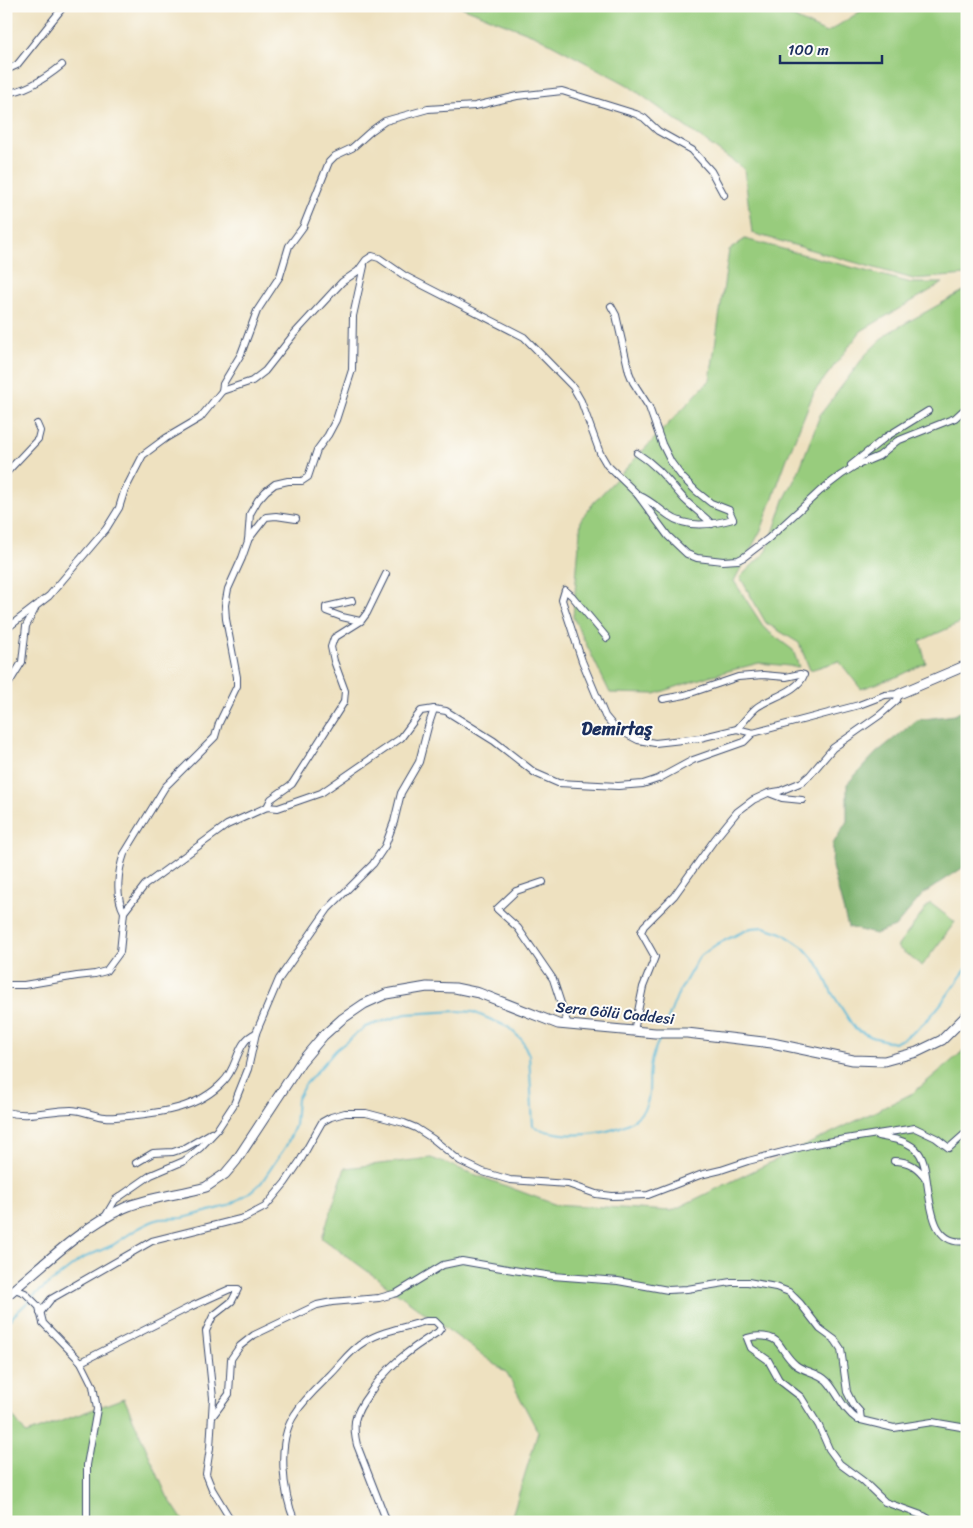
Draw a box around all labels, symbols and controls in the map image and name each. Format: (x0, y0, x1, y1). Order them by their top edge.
scale bar (780, 32, 883, 64)
text: 100 m (788, 37, 829, 63)
district label: Demirtaş (582, 713, 653, 745)
street label: Sera Gölü Caddesi (554, 994, 676, 1032)

